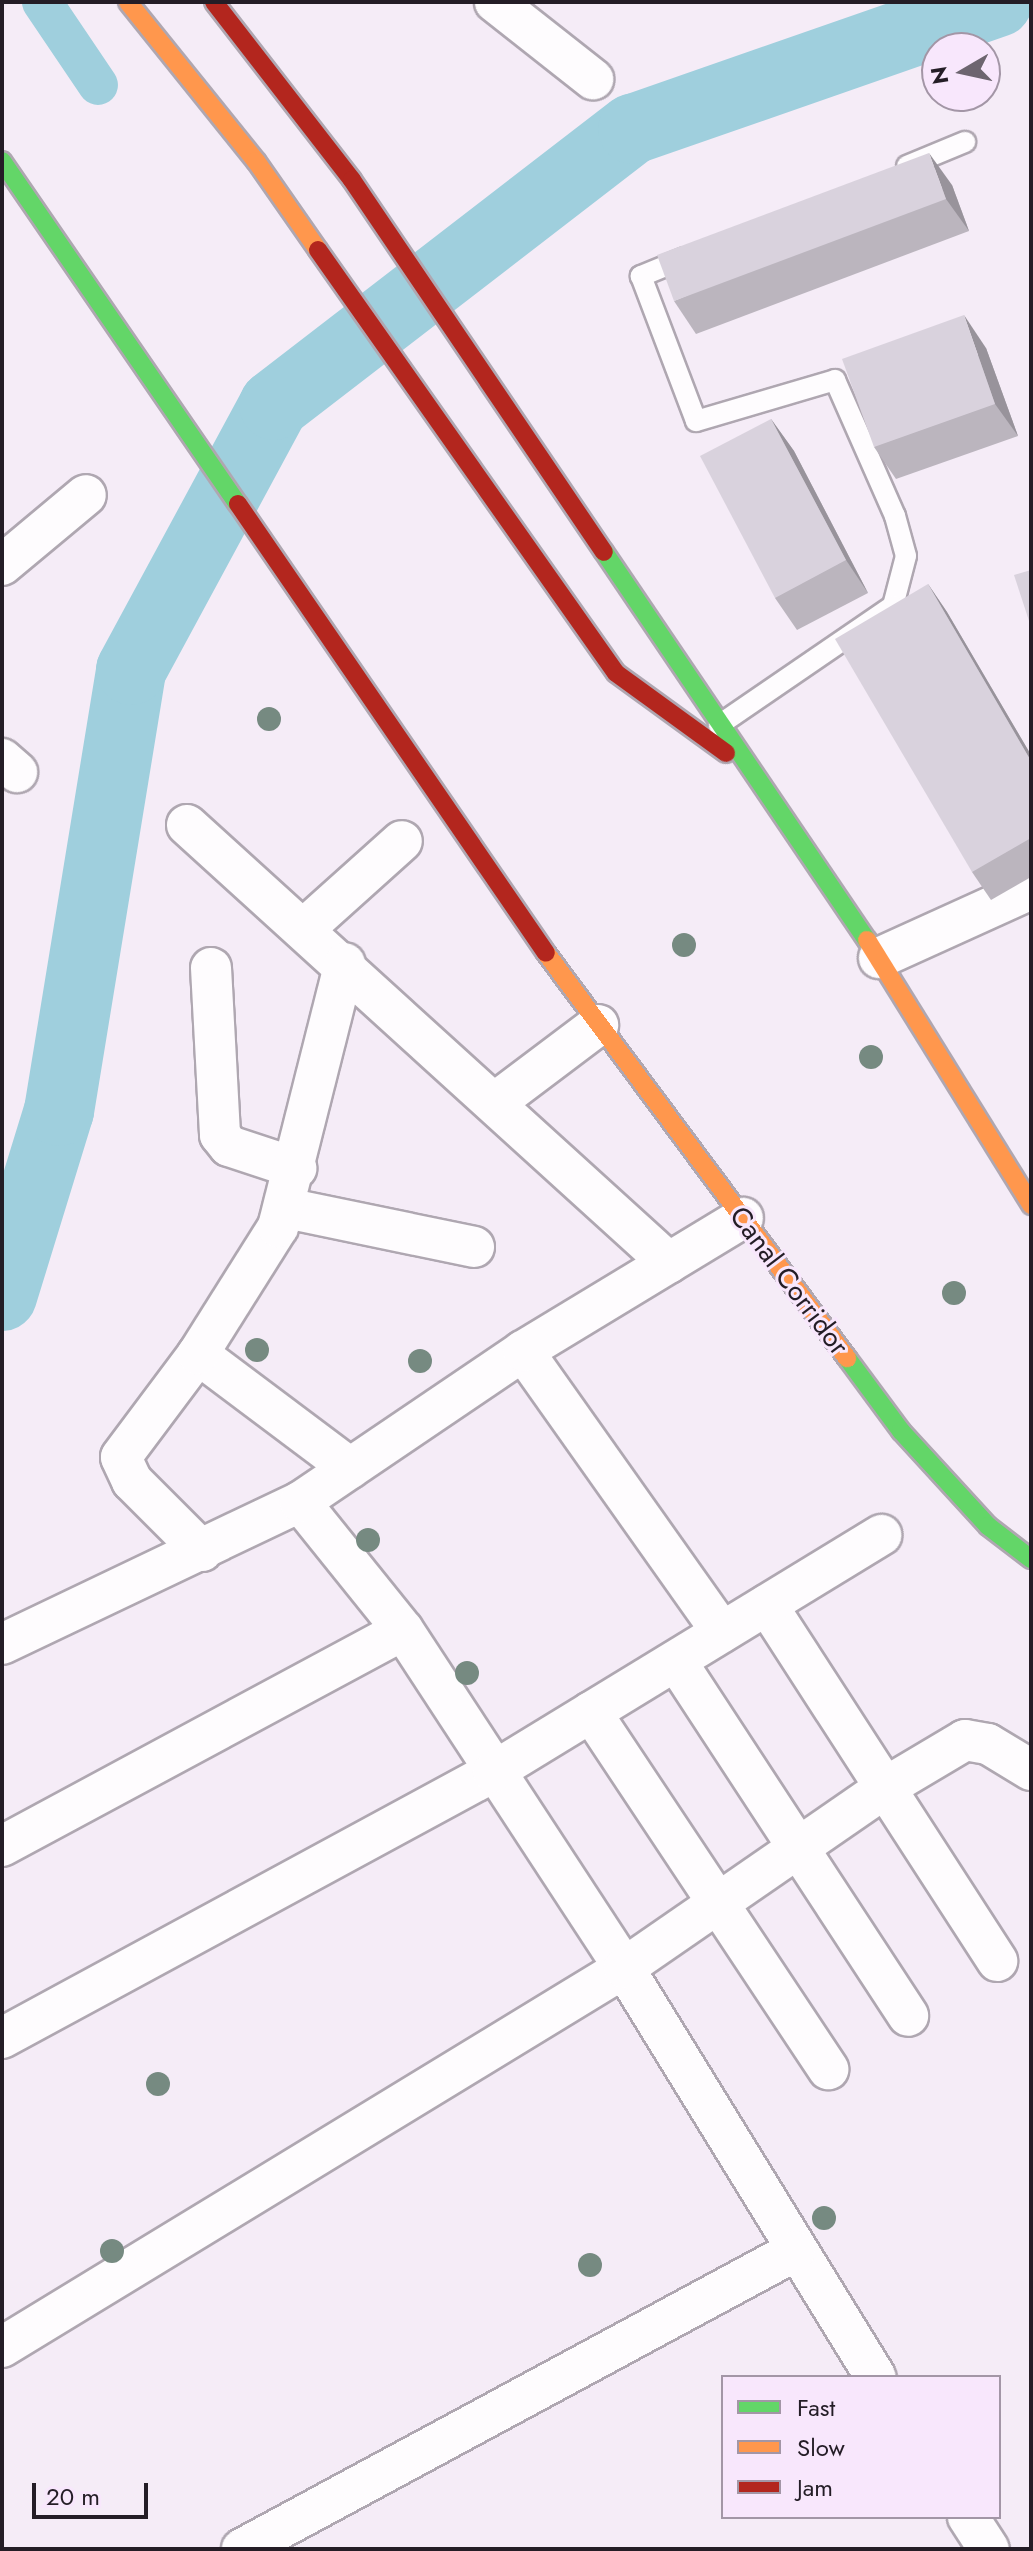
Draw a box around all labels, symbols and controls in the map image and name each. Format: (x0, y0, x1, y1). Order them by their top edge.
north arrow (921, 32, 1001, 112)
text: N (922, 64, 956, 87)
street label: Canal Corridor (722, 1200, 856, 1362)
legend (721, 2375, 1001, 2519)
text: Fast (797, 2390, 835, 2425)
text: Slow (797, 2430, 845, 2465)
scale bar (36, 2467, 152, 2517)
text: Jam (797, 2470, 833, 2505)
text: 20 m (46, 2479, 100, 2514)

